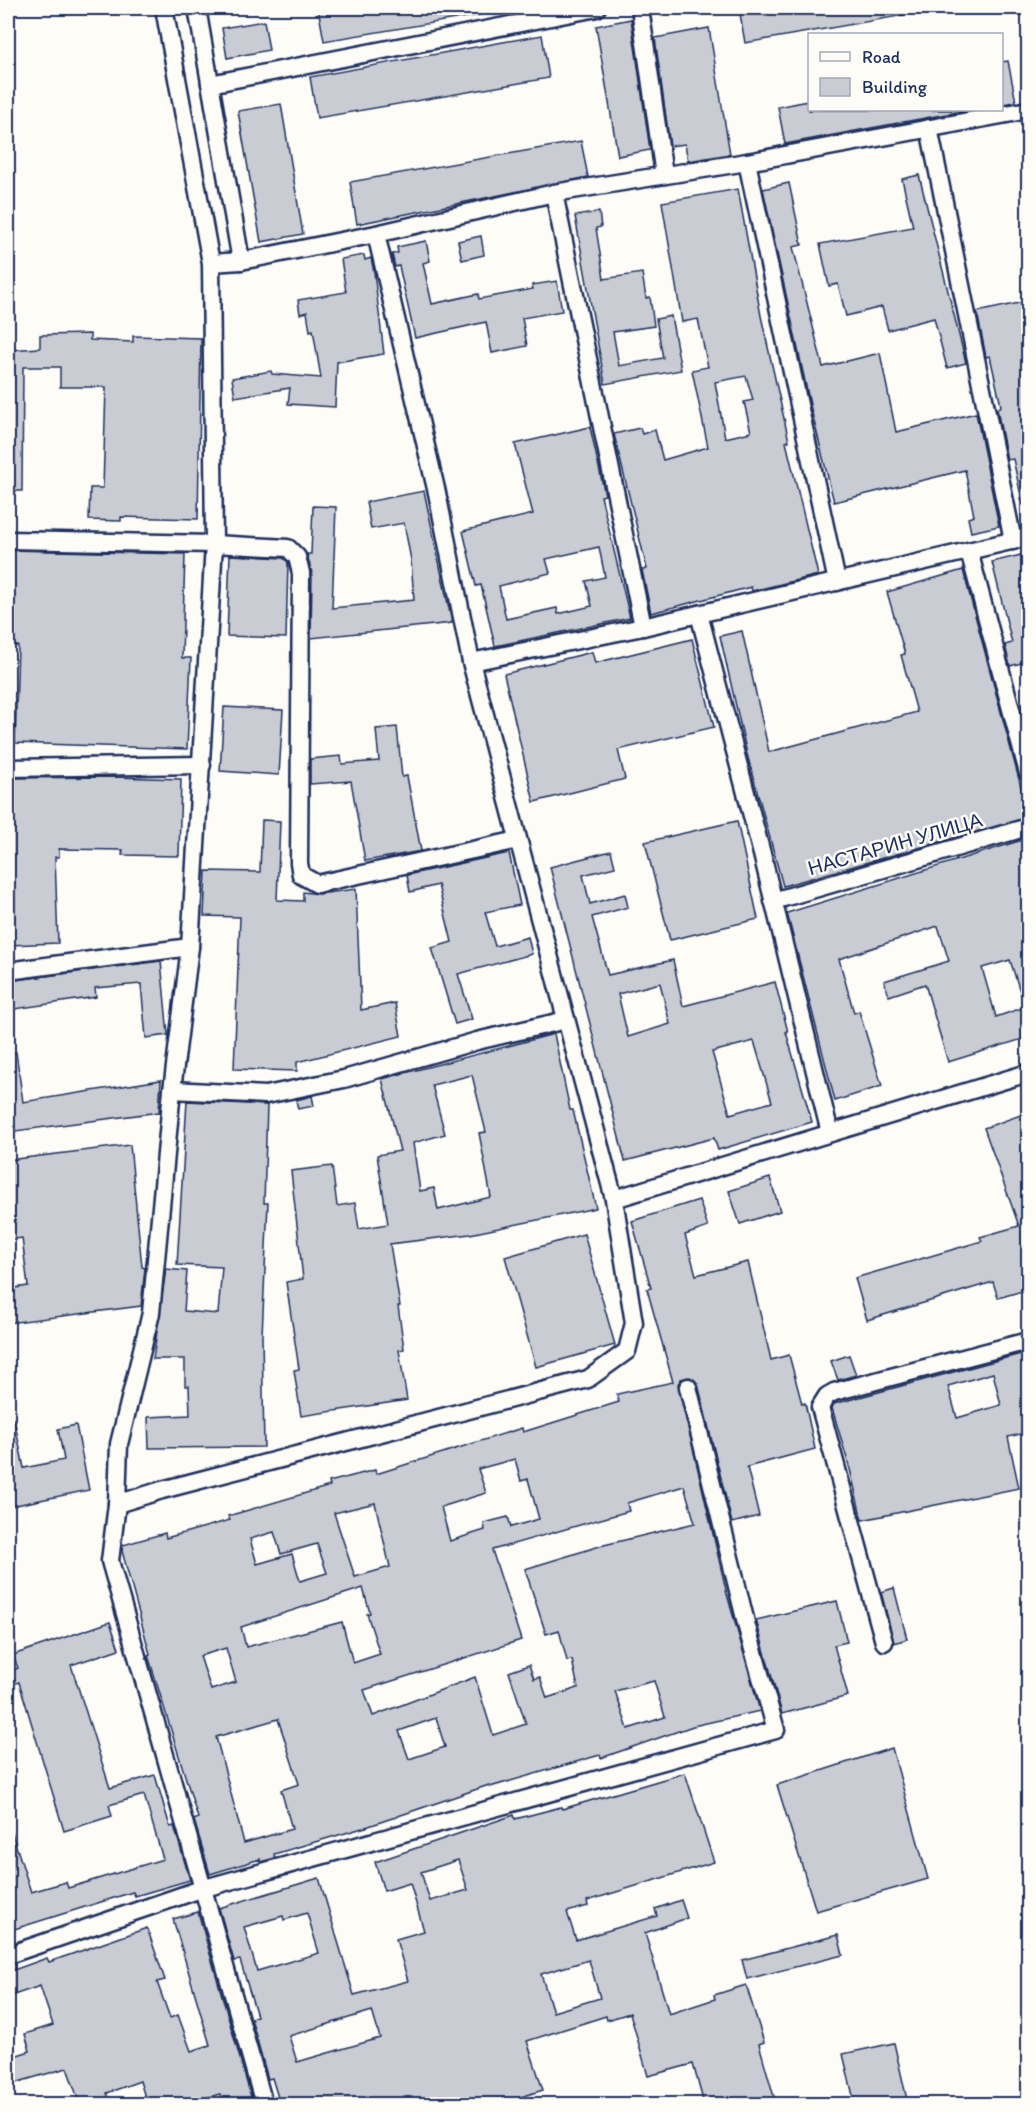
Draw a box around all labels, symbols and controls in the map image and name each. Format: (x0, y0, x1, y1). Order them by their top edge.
legend (808, 33, 1003, 111)
text: Road (862, 46, 901, 68)
text: Building (862, 76, 928, 98)
street label: НАСТАРИН УЛИЦА (805, 807, 986, 880)

